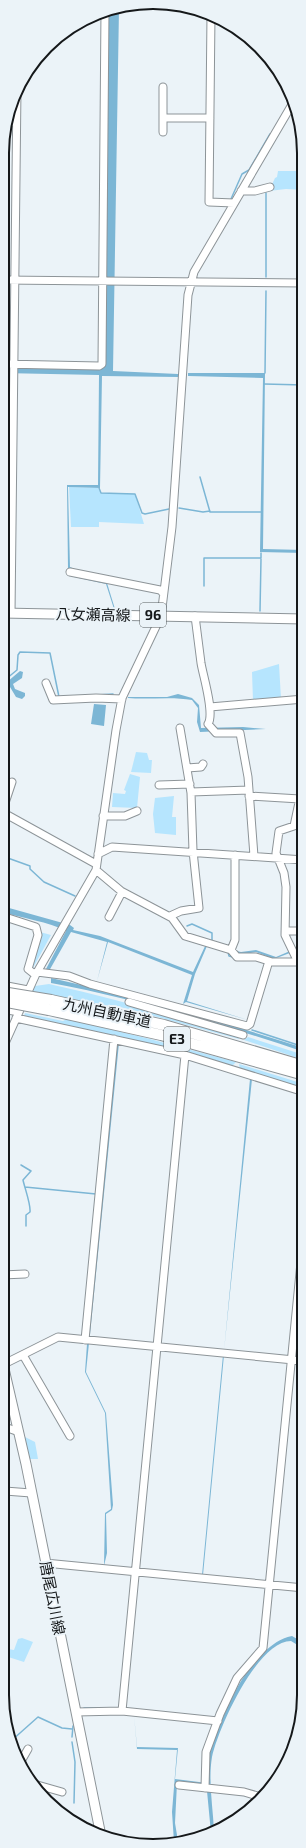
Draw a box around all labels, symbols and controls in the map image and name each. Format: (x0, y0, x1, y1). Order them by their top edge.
road number: 96 (140, 603, 166, 627)
street label: 八女瀬高線 (55, 604, 131, 624)
street label: 九州自動車道 (61, 994, 153, 1030)
road number: E3 (164, 1027, 190, 1051)
street label: 唐尾広川線 (37, 1559, 69, 1636)

